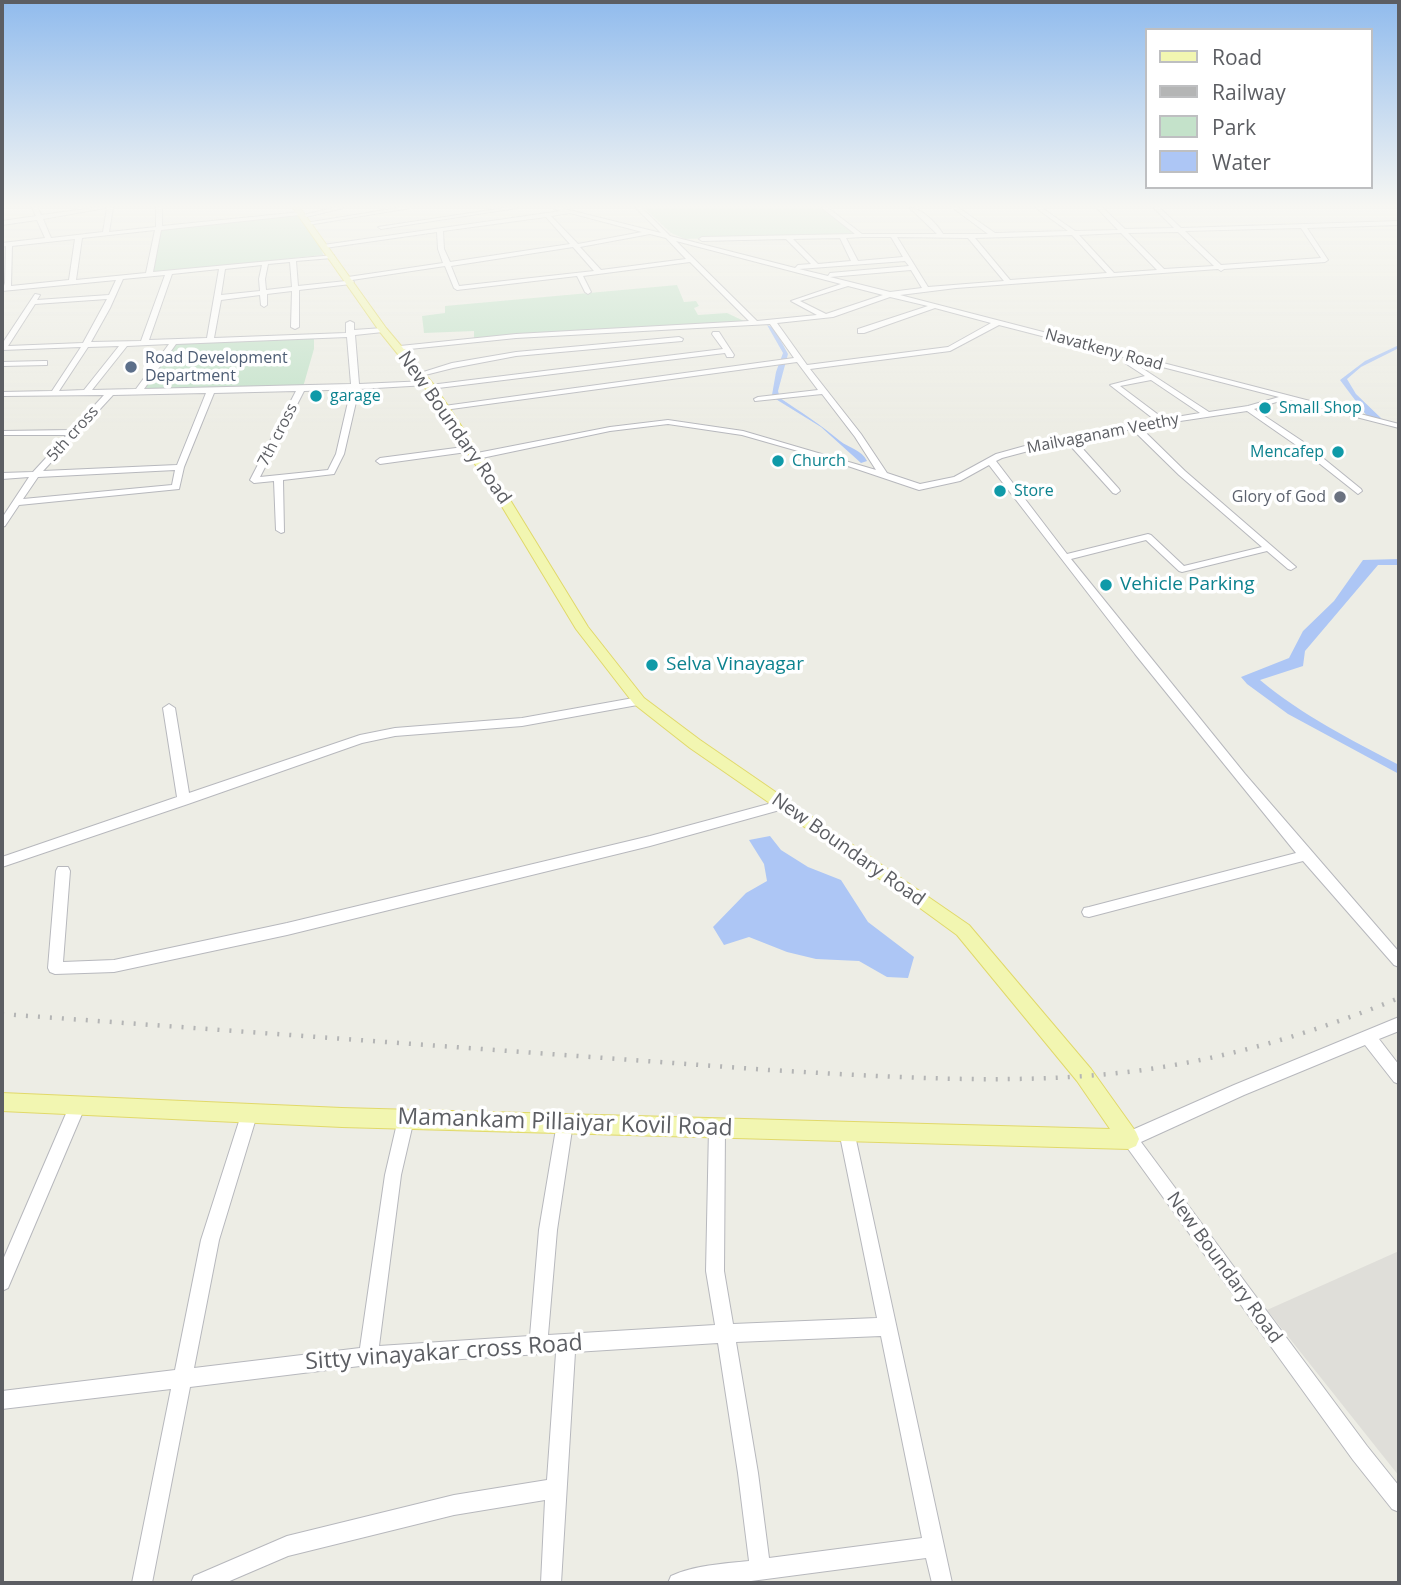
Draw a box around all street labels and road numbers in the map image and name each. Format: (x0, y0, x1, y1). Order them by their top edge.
street label: Navatkeny Road (1043, 325, 1165, 375)
street label: New Boundary Road (393, 347, 515, 509)
street label: 7th cross (254, 400, 302, 470)
street label: 5th cross (43, 402, 103, 466)
street label: Mailvaganam Veethy (1025, 410, 1181, 458)
street label: New Boundary Road (767, 789, 929, 911)
street label: Mamankam Pillaiyar Kovil Road (397, 1103, 733, 1143)
street label: New Boundary Road (1161, 1188, 1287, 1348)
street label: Sitty vinayakar cross Road (304, 1330, 584, 1376)

